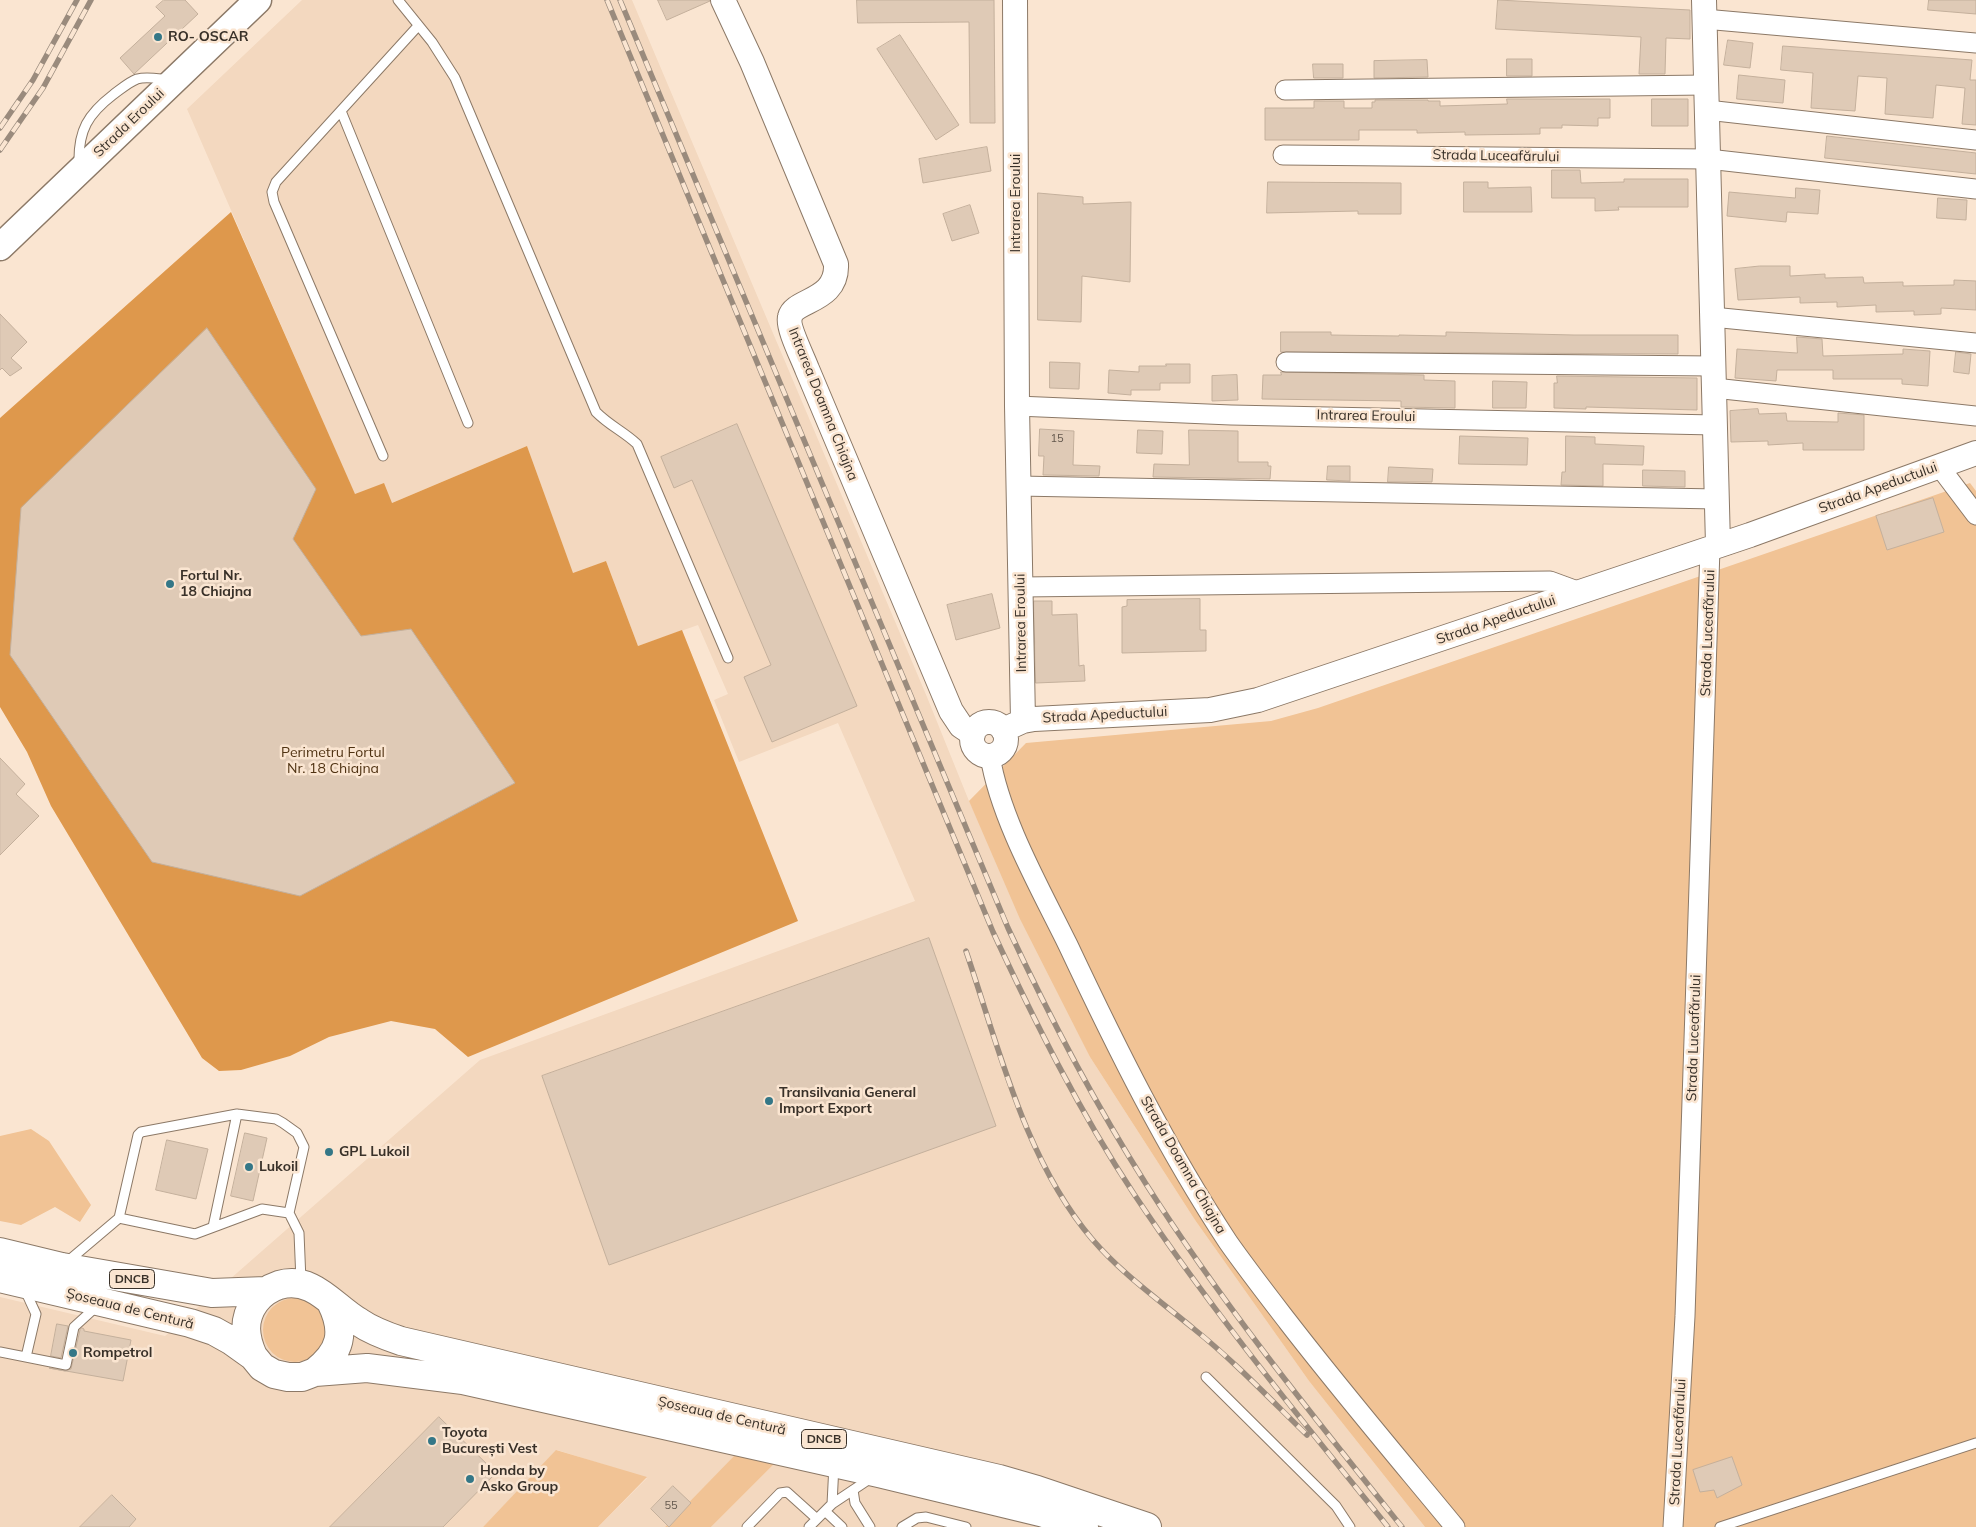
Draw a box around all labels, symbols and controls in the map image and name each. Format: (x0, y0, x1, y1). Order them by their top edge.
place label: RO- OSCAR (168, 29, 248, 45)
marker: RO- OSCAR (152, 31, 164, 43)
street label: Strada Eroului (90, 85, 168, 161)
street label: Strada Luceafărului (1432, 146, 1560, 166)
street label: Intrarea Eroului (1008, 154, 1024, 252)
street label: Intrarea Doamna Chiajna (785, 325, 861, 483)
street label: Intrarea Eroului (1316, 407, 1416, 425)
house number: 15 (1050, 432, 1064, 446)
street label: Strada Apeductului (1816, 459, 1940, 517)
place label: Fortul Nr. 18 Chiajna (180, 568, 252, 600)
street label: Strada Luceafărului (1697, 569, 1719, 697)
street label: Intrarea Eroului (1012, 573, 1030, 673)
marker: Fortul Nr. 18 Chiajna (164, 578, 176, 590)
street label: Strada Apeductului (1434, 592, 1558, 648)
street label: Strada Apeductului (1042, 703, 1168, 727)
park label: Perimetru Fortul Nr. 18 Chiajna (281, 745, 385, 778)
street label: Strada Luceafărului (1683, 974, 1705, 1102)
place label: Transilvania General Import Export (779, 1085, 916, 1118)
street label: Strada Doamna Chiajna (1137, 1093, 1229, 1237)
marker: Transilvania General Import Export (763, 1095, 775, 1107)
place label: GPL Lukoil (339, 1144, 410, 1160)
marker: GPL Lukoil (323, 1146, 335, 1158)
place label: Lukoil (259, 1159, 298, 1175)
marker: Lukoil (243, 1161, 255, 1173)
road number: DNCB (110, 1270, 154, 1288)
street label: Șoseaua de Centură (64, 1285, 196, 1333)
place label: Rompetrol (83, 1345, 152, 1361)
marker: Rompetrol (67, 1347, 79, 1359)
street label: Strada Luceafărului (1666, 1378, 1690, 1506)
street label: Șoseaua de Centură (656, 1393, 788, 1439)
place label: Toyota București Vest (442, 1425, 537, 1458)
road number: DNCB (802, 1430, 846, 1448)
marker: Toyota București Vest (426, 1435, 438, 1447)
place label: Honda by Asko Group (480, 1463, 558, 1495)
marker: Honda by Asko Group (464, 1473, 476, 1485)
house number: 55 (664, 1499, 678, 1513)

